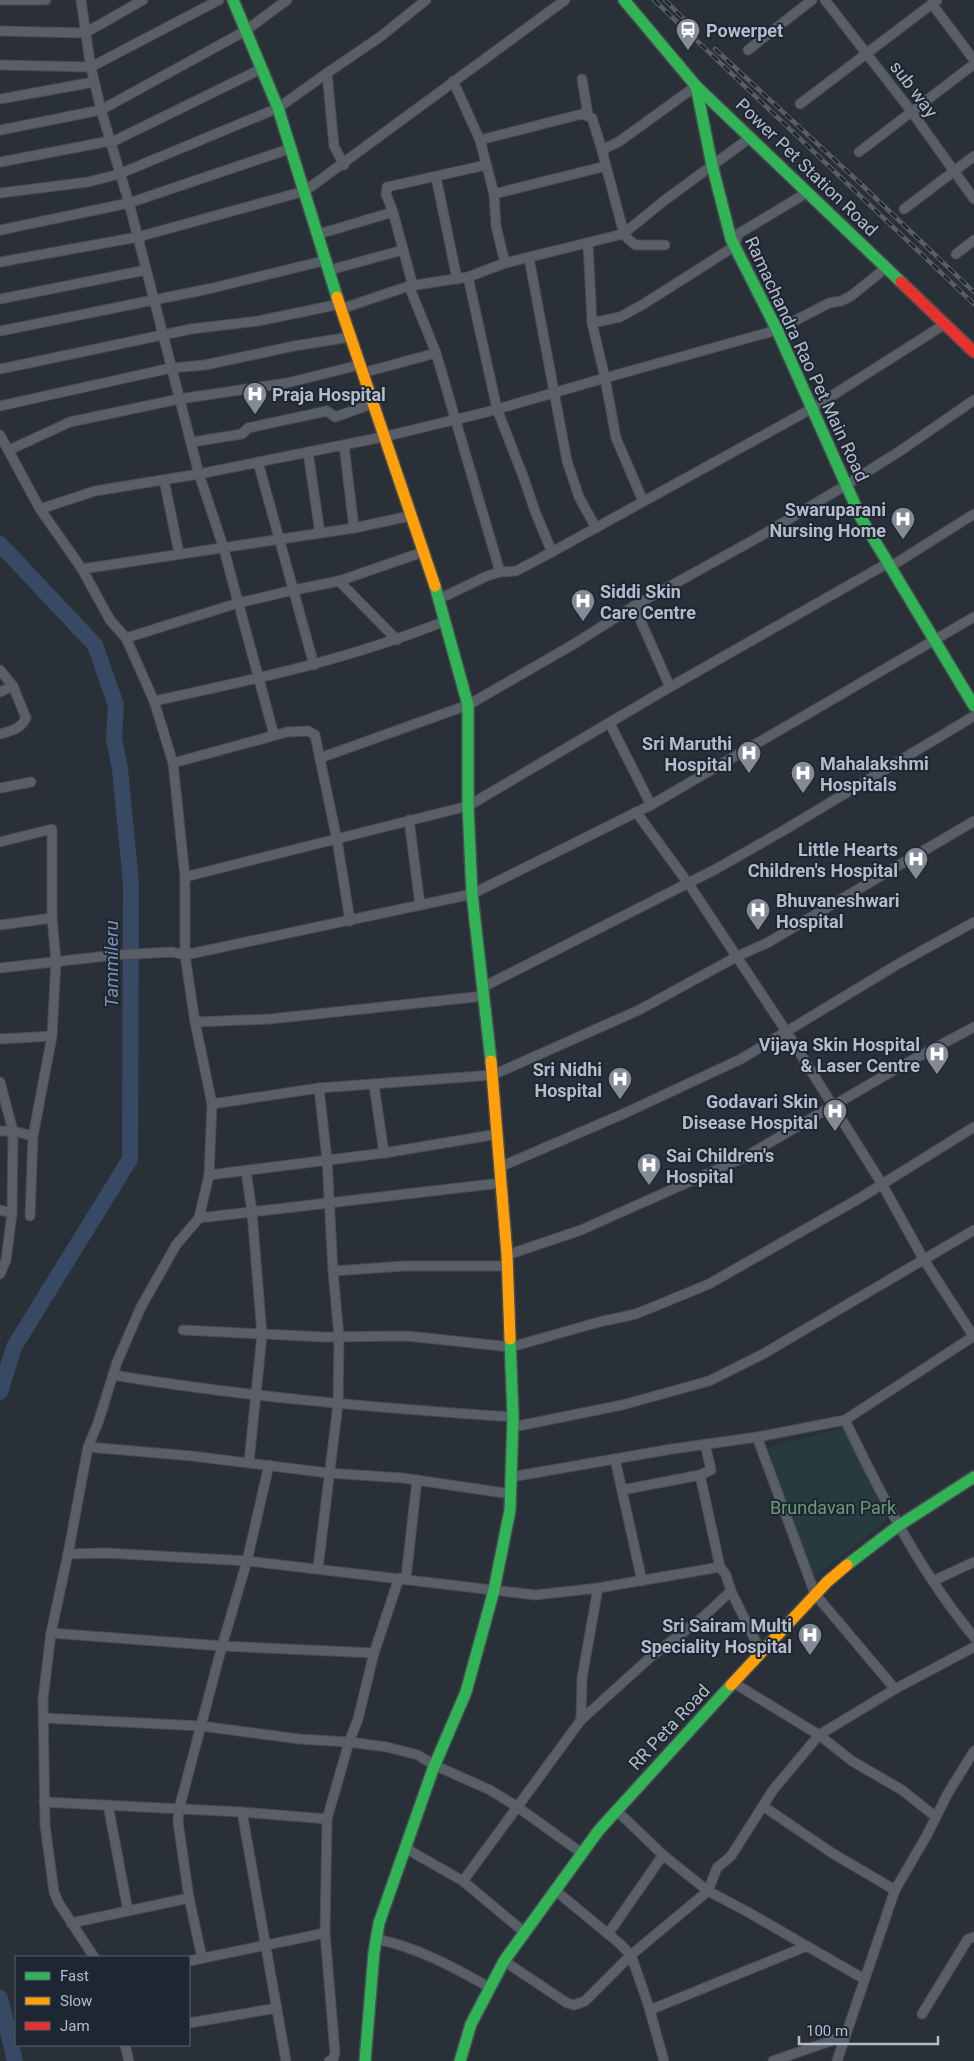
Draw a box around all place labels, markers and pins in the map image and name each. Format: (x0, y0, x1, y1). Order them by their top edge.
station icon: Powerpet (675, 17, 701, 51)
place label: Powerpet (706, 20, 783, 41)
hospital icon: Praja Hospital (242, 381, 268, 415)
place label: Praja Hospital (272, 384, 386, 405)
place label: Swaruparani Nursing Home (770, 499, 886, 541)
hospital icon: Swaruparani Nursing Home (890, 506, 916, 540)
place label: Siddi Skin Care Centre (600, 581, 696, 623)
hospital icon: Siddi Skin Care Centre (570, 588, 596, 622)
place label: Sri Maruthi Hospital (642, 733, 732, 775)
hospital icon: Sri Maruthi Hospital (736, 740, 762, 774)
place label: Mahalakshmi Hospitals (820, 753, 929, 795)
hospital icon: Mahalakshmi Hospitals (790, 760, 816, 794)
place label: Little Hearts Children's Hospital (748, 839, 898, 881)
hospital icon: Little Hearts Children's Hospital (903, 846, 929, 880)
place label: Bhuvaneshwari Hospital (776, 890, 900, 932)
hospital icon: Bhuvaneshwari Hospital (745, 897, 771, 931)
place label: Vijaya Skin Hospital & Laser Centre (759, 1034, 920, 1076)
hospital icon: Vijaya Skin Hospital & Laser Centre (924, 1041, 950, 1075)
place label: Sri Nidhi Hospital (533, 1059, 602, 1101)
hospital icon: Sri Nidhi Hospital (607, 1066, 633, 1100)
place label: Godavari Skin Disease Hospital (682, 1091, 818, 1133)
hospital icon: Godavari Skin Disease Hospital (822, 1098, 848, 1132)
place label: Sai Children's Hospital (666, 1145, 774, 1187)
hospital icon: Sai Children's Hospital (636, 1152, 662, 1186)
place label: Sri Sairam Multi Speciality Hospital (641, 1615, 792, 1657)
hospital icon: Sri Sairam Multi Speciality Hospital (797, 1622, 823, 1656)

